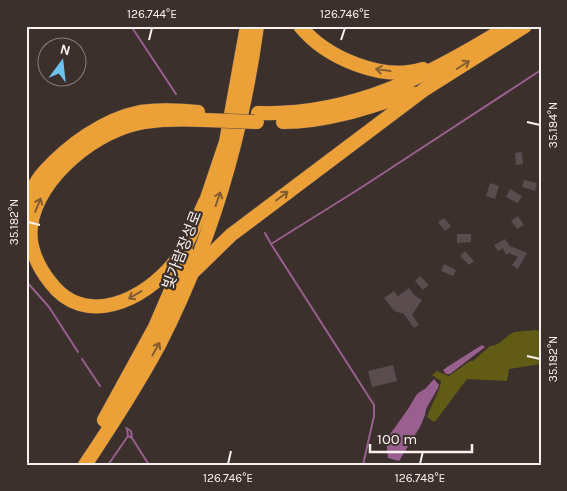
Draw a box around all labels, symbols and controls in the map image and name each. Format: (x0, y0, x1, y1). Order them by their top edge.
text: 126.744°E (127, 7, 177, 21)
text: 126.746°E (320, 7, 370, 21)
north arrow (38, 38, 88, 88)
text: N (58, 40, 72, 59)
one-way arrow (456, 60, 470, 70)
one-way arrow (376, 65, 392, 75)
text: 35.184°N (546, 102, 560, 148)
one-way arrow (214, 191, 223, 207)
one-way arrow (275, 191, 288, 202)
one-way arrow (34, 198, 43, 213)
text: 35.182°N (7, 199, 21, 245)
street label: 빛가람장성로 (159, 208, 205, 292)
one-way arrow (129, 290, 143, 300)
text: 35.182°N (546, 336, 560, 382)
one-way arrow (151, 341, 161, 356)
scale bar (370, 421, 472, 453)
text: 100 m (377, 430, 417, 448)
text: 126.746°E (203, 471, 253, 485)
text: 126.748°E (395, 471, 445, 485)

